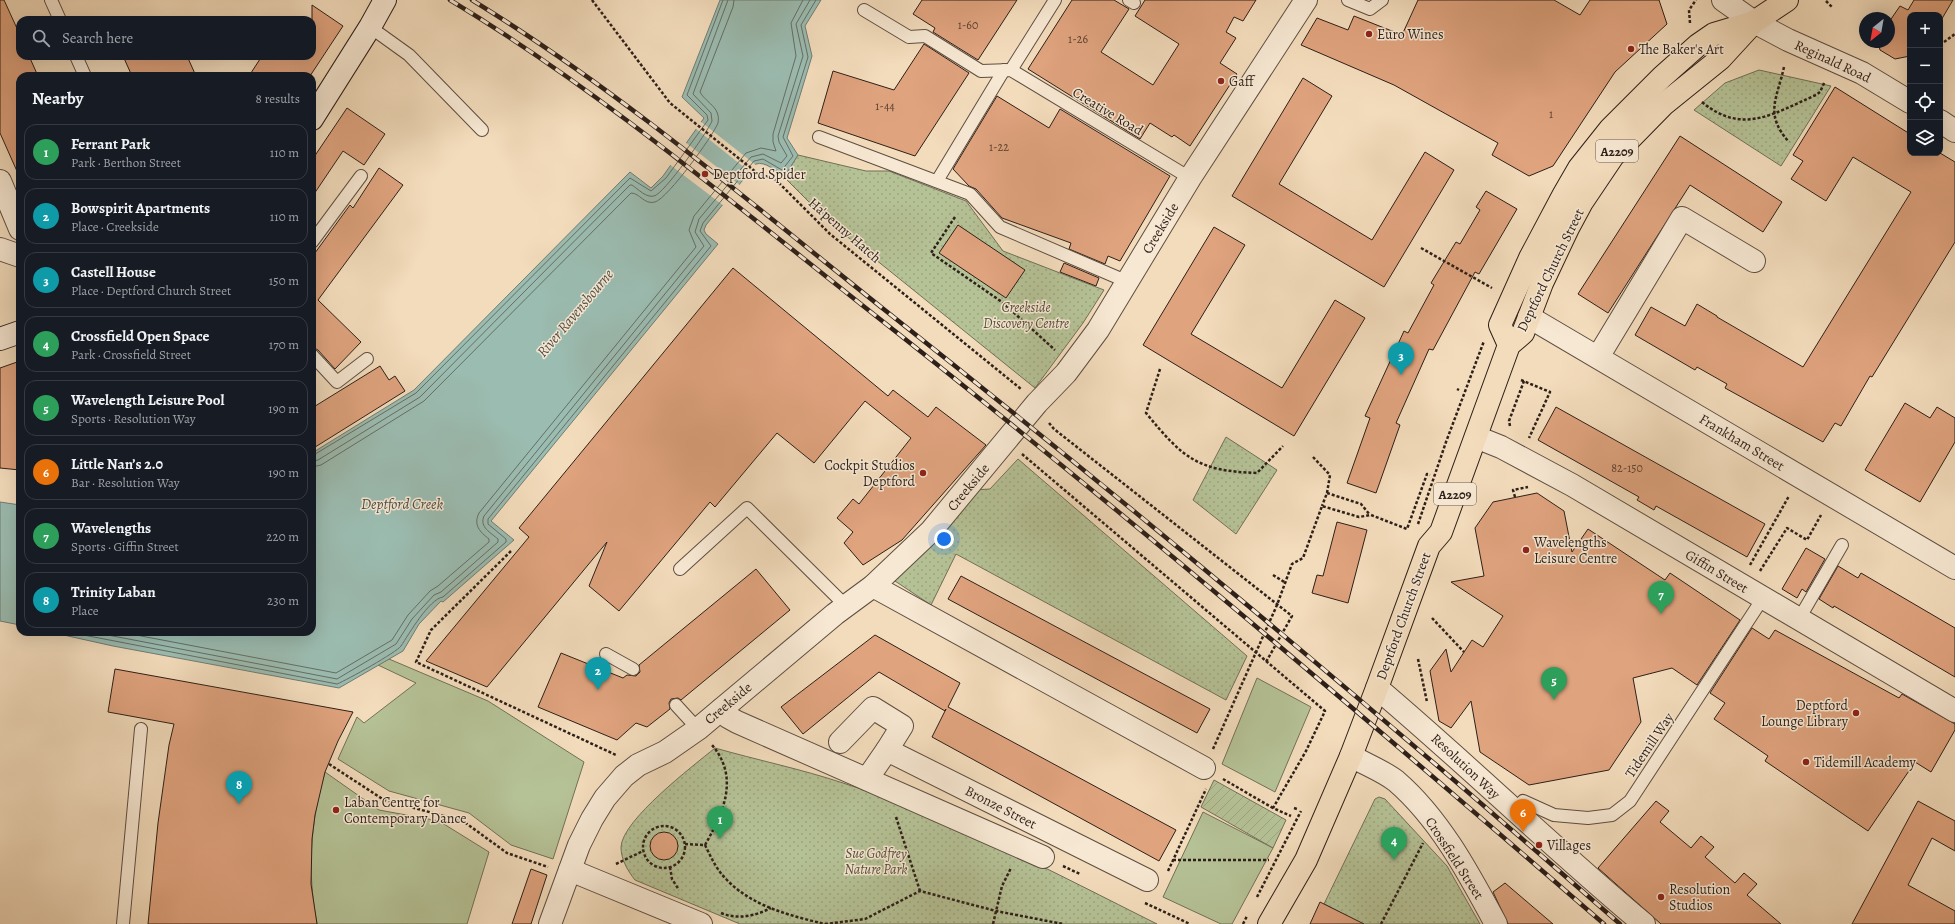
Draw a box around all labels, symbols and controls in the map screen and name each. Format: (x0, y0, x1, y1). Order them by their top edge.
north arrow (1859, 12, 1895, 48)
map controls (1907, 12, 1943, 156)
button: + (1907, 12, 1943, 48)
search box (16, 16, 316, 60)
house number: 1-60 (958, 17, 978, 33)
place label: Euro Wines (1377, 25, 1444, 44)
icon: search (30, 27, 52, 49)
text: Search here (62, 28, 133, 48)
marker: Euro Wines (1364, 29, 1374, 39)
house number: 1-26 (1068, 31, 1088, 47)
street label: Reginald Road (1791, 35, 1875, 88)
place label: The Baker's Art (1639, 40, 1724, 59)
marker: The Baker's Art (1626, 44, 1636, 54)
button: − (1907, 48, 1943, 84)
place label: Gaff (1229, 72, 1256, 91)
marker: Gaff (1216, 76, 1226, 86)
street label: Creative Road (1069, 83, 1147, 140)
button: locate (1907, 84, 1943, 120)
text: Nearby (32, 87, 83, 110)
text: 8 results (256, 90, 300, 107)
house number: 1-44 (875, 98, 895, 114)
house number: 1 (1549, 106, 1553, 122)
button: layers (1907, 120, 1943, 156)
text: Ferrant Park (71, 134, 150, 154)
house number: 1-22 (989, 139, 1009, 155)
road number: A2209 (1596, 140, 1638, 162)
text: 1 (44, 144, 48, 161)
text: 110 m (270, 144, 299, 161)
text: Park · Berthon Street (71, 154, 181, 171)
place label: Deptford Spider (713, 165, 807, 184)
marker: Deptford Spider (700, 169, 710, 179)
street label: Ha'penny Hatch (804, 193, 886, 268)
text: Bowspirit Apartments (71, 198, 210, 218)
street label: Creekside (1138, 199, 1183, 257)
street label: Deptford Church Street (1512, 205, 1589, 335)
text: 2 (43, 208, 49, 225)
text: 110 m (270, 208, 299, 225)
text: Place · Creekside (71, 218, 159, 235)
text: Castell House (71, 262, 156, 282)
water label: River Ravensbourne (532, 264, 618, 361)
text: 3 (43, 272, 49, 289)
text: 150 m (269, 272, 299, 289)
text: Place · Deptford Church Street (71, 282, 231, 299)
park label: Creekside Discovery Centre (983, 298, 1069, 333)
text: Crossfield Open Space (71, 326, 209, 346)
text: 4 (43, 336, 49, 353)
text: 170 m (269, 336, 299, 353)
pin: 3 (1388, 342, 1414, 375)
text: Park · Crossfield Street (71, 346, 191, 363)
text: Wavelength Leisure Pool (71, 390, 224, 410)
text: 5 (43, 400, 49, 417)
text: 190 m (268, 400, 299, 417)
text: Sports · Resolution Way (71, 410, 196, 427)
street label: Frankham Street (1696, 410, 1788, 476)
text: Little Nan’s 2.0 (71, 454, 163, 474)
place label: Cockpit Studios Deptford (824, 456, 915, 491)
street label: Creekside (943, 460, 994, 515)
house number: 82-150 (1611, 460, 1643, 476)
text: 6 (43, 464, 49, 481)
text: 190 m (268, 464, 299, 481)
marker: Cockpit Studios Deptford (918, 468, 928, 478)
text: Bar · Resolution Way (71, 474, 180, 491)
road number: A2209 (1434, 483, 1476, 505)
water label: Deptford Creek (361, 494, 443, 514)
text: Wavelengths (71, 518, 151, 538)
text: 7 (43, 528, 49, 545)
text: 220 m (266, 528, 299, 545)
your location (934, 529, 954, 549)
place label: Wavelengths Leisure Centre (1533, 533, 1617, 568)
text: Sports · Giffin Street (71, 538, 179, 555)
marker: Wavelengths Leisure Centre (1521, 545, 1531, 555)
street label: Giffin Street (1682, 545, 1752, 598)
street label: Deptford Church Street (1372, 549, 1436, 683)
pin: 7 (1648, 581, 1674, 614)
text: Trinity Laban (71, 582, 156, 602)
text: 8 (43, 592, 49, 609)
text: 230 m (267, 592, 299, 609)
text: Place (71, 602, 99, 619)
pin: 2 (585, 657, 611, 690)
pin: 5 (1541, 667, 1567, 700)
street label: Creekside (701, 678, 756, 729)
place label: Deptford Lounge Library (1761, 696, 1849, 731)
street label: Tidemill Way (1621, 708, 1679, 782)
marker: Deptford Lounge Library (1851, 708, 1861, 718)
street label: Resolution Way (1427, 729, 1505, 804)
place label: Tidemill Academy (1814, 753, 1917, 772)
marker: Tidemill Academy (1801, 757, 1811, 767)
pin: 8 (226, 771, 252, 804)
street label: Bronze Street (962, 781, 1040, 834)
place label: Laban Centre for Contemporary Dance (344, 793, 466, 828)
pin: 6 (1510, 799, 1536, 832)
marker: Laban Centre for Contemporary Dance (331, 805, 341, 815)
pin: 1 (707, 806, 733, 839)
street label: Crossfield Street (1421, 813, 1489, 903)
pin: 4 (1381, 827, 1407, 860)
place label: Villages (1546, 836, 1591, 855)
marker: Villages (1534, 840, 1544, 850)
park label: Sue Godfrey Nature Park (844, 844, 908, 879)
place label: Resolution Studios (1669, 880, 1731, 915)
marker: Resolution Studios (1656, 892, 1666, 902)

